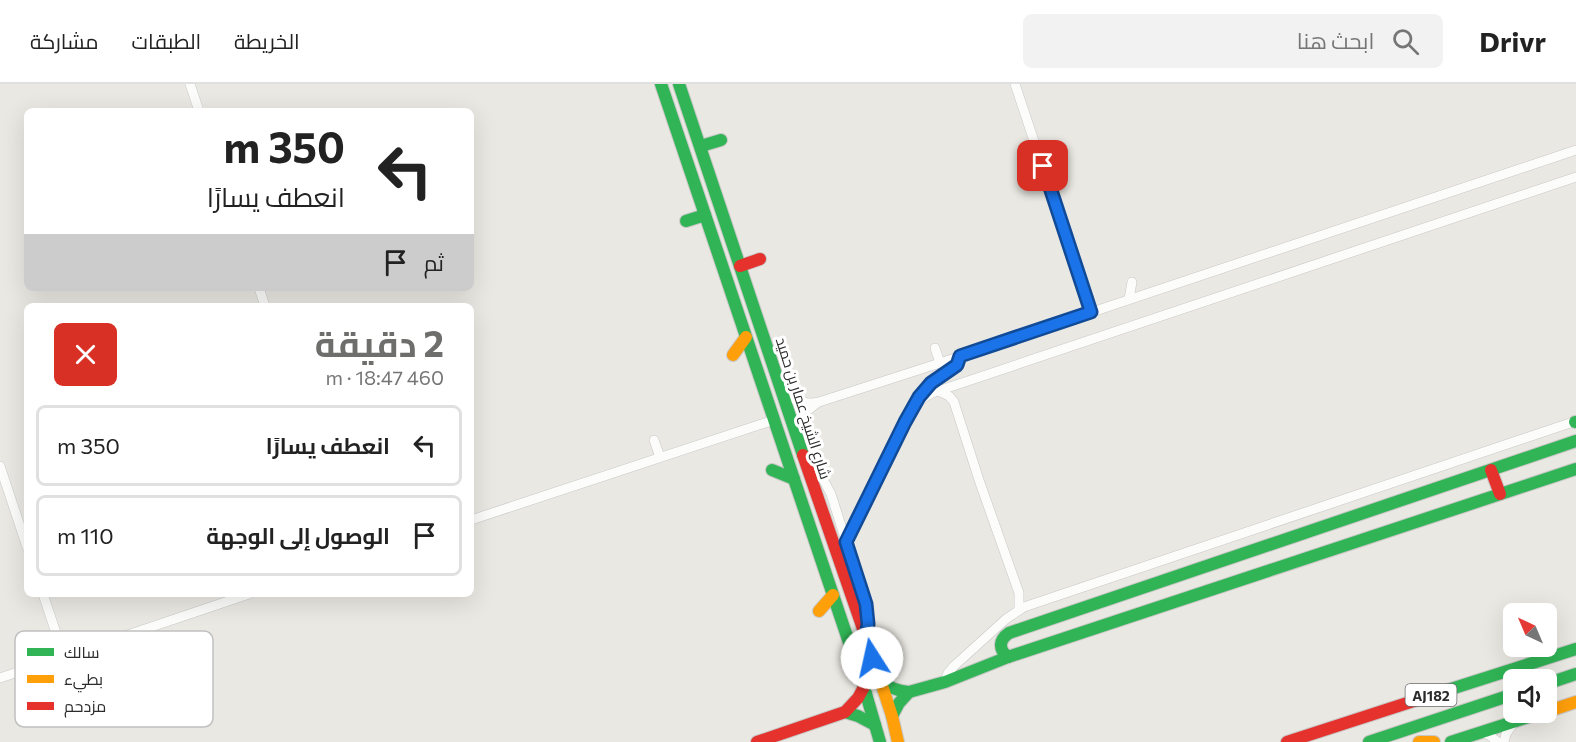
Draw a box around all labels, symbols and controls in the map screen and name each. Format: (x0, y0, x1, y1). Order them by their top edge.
search box (1023, 14, 1443, 68)
text: Drivr (1479, 24, 1546, 58)
icon: search (1389, 25, 1422, 58)
text: ابحث هنا (1297, 27, 1374, 54)
text: مشاركة (30, 28, 99, 53)
text: الطبقات (132, 28, 201, 53)
text: الخريطة (234, 28, 300, 53)
text: 350 m (223, 120, 345, 172)
icon: left (366, 132, 444, 210)
pin (1017, 140, 1068, 191)
icon: arrive (1026, 149, 1059, 182)
text: انعطف يسارًا (207, 180, 345, 213)
icon: arrive (379, 246, 412, 279)
text: ثم (424, 249, 444, 276)
text: 2 دقيقة (315, 320, 444, 364)
button: close (54, 323, 117, 386)
street label: شارع الشيخ عمار بن حميد (770, 335, 835, 482)
text: 460 m · 18:47 (326, 365, 444, 389)
icon: left (408, 429, 441, 462)
text: 350 m (57, 432, 120, 459)
text: انعطف يسارًا (266, 432, 390, 459)
icon: arrive (408, 519, 441, 552)
text: 110 m (57, 522, 114, 549)
text: الوصول إلى الوجهة (206, 522, 390, 549)
north arrow (1503, 603, 1557, 657)
map controls (1503, 603, 1557, 723)
position arrow (840, 626, 904, 690)
legend (15, 631, 213, 727)
text: سالك (64, 642, 99, 661)
text: بطيء (64, 669, 103, 693)
button: sound (1503, 669, 1557, 723)
road number: AJ182 (1406, 684, 1456, 706)
text: مزدحم (64, 696, 106, 718)

